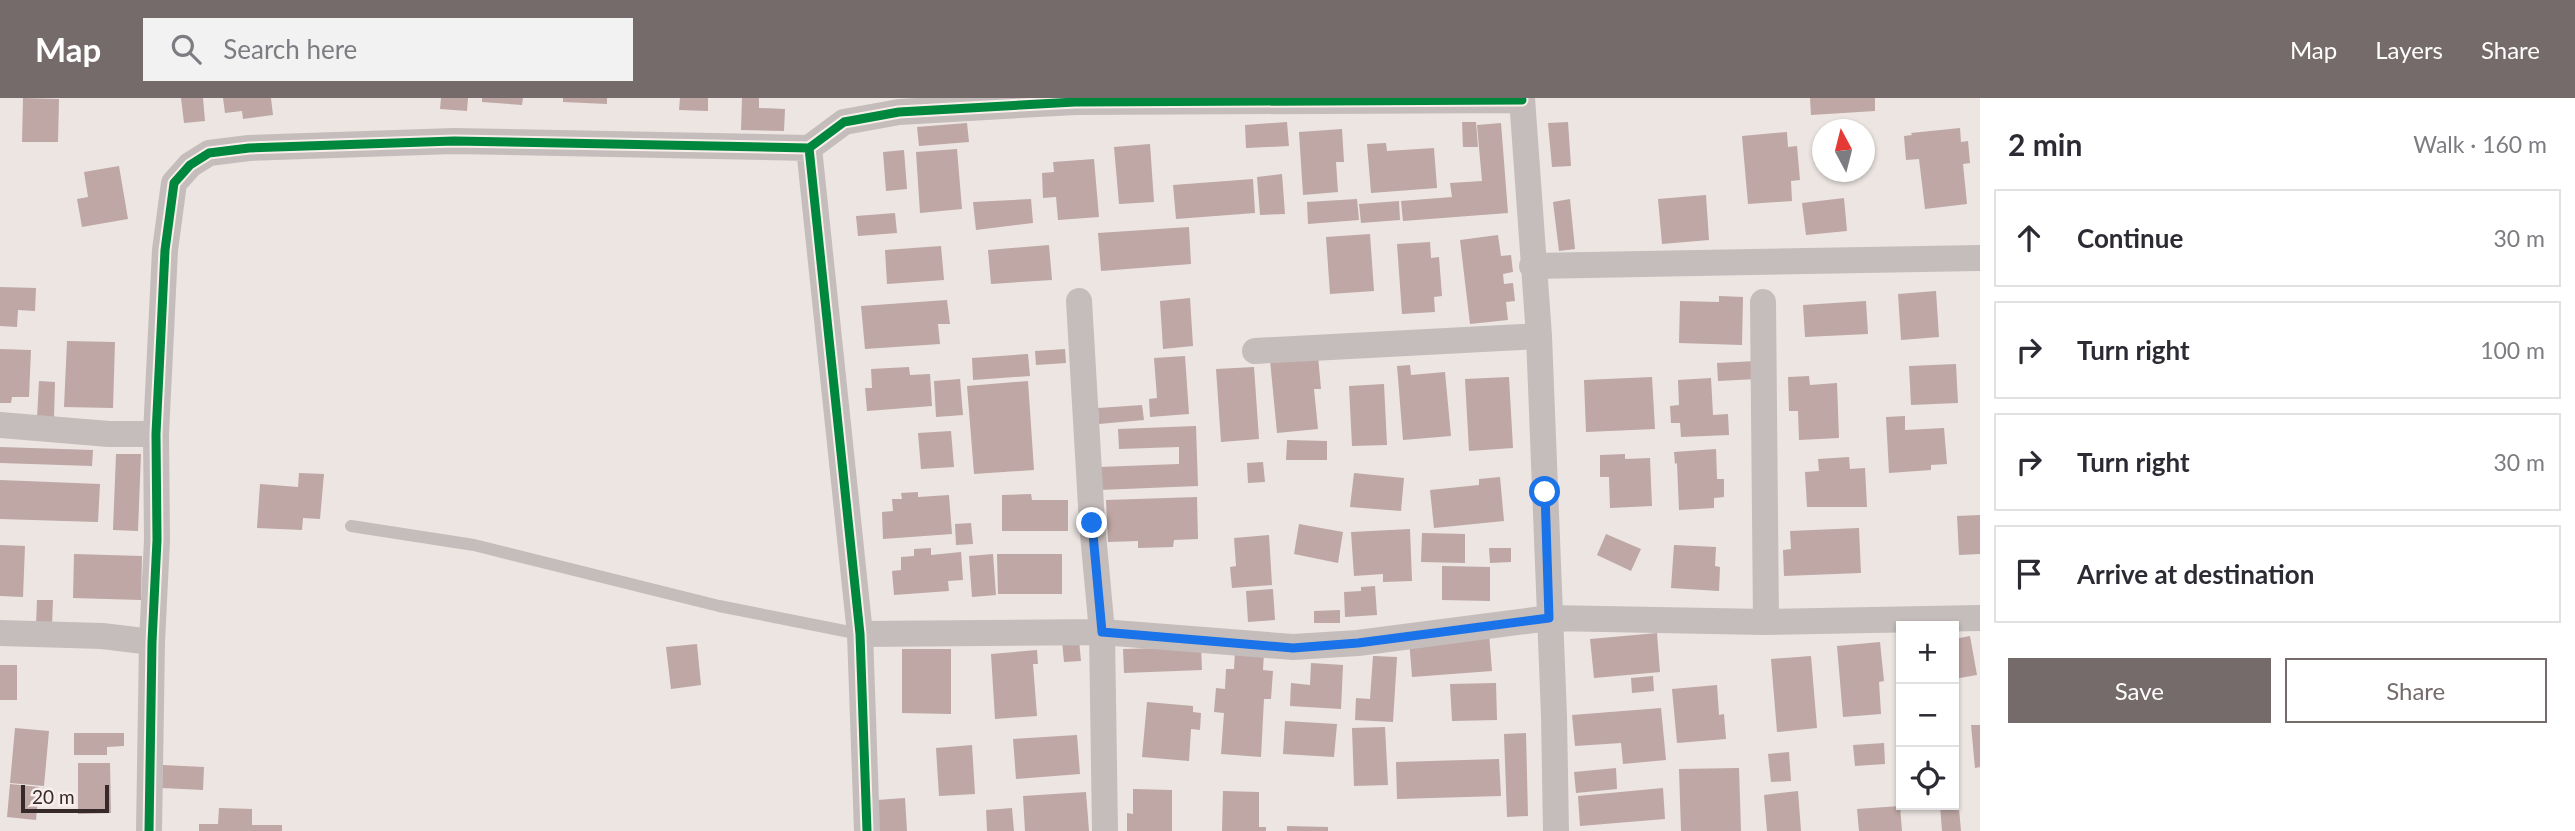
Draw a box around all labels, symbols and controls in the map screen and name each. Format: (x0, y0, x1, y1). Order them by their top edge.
search box (143, 18, 633, 81)
text: Map (35, 29, 101, 69)
icon: search (167, 30, 205, 68)
text: Search here (223, 33, 357, 65)
text: Map (2290, 35, 2337, 64)
text: Layers (2375, 35, 2443, 64)
text: Share (2481, 35, 2540, 64)
north arrow (1812, 119, 1875, 182)
text: 2 min (2008, 126, 2082, 162)
text: Walk · 160 m (2413, 130, 2547, 158)
icon: ahead (2010, 219, 2048, 257)
text: Continue (2077, 222, 2183, 254)
text: 30 m (2494, 224, 2545, 252)
icon: right (2010, 331, 2048, 369)
text: Turn right (2077, 334, 2190, 366)
text: 100 m (2480, 336, 2545, 364)
icon: right (2010, 443, 2048, 481)
text: Turn right (2077, 446, 2190, 478)
text: 30 m (2494, 448, 2545, 476)
route start (1529, 476, 1560, 507)
route end (1076, 507, 1107, 538)
icon: arrive (2010, 555, 2048, 593)
text: Arrive at destination (2077, 558, 2314, 590)
map controls (1896, 621, 1959, 810)
button: + (1896, 621, 1959, 684)
button: Save (2008, 658, 2271, 723)
button: Share (2285, 658, 2547, 723)
button: − (1896, 684, 1959, 747)
button: locate (1896, 747, 1959, 810)
scale bar (21, 782, 108, 814)
text: 20 m (32, 785, 75, 808)

